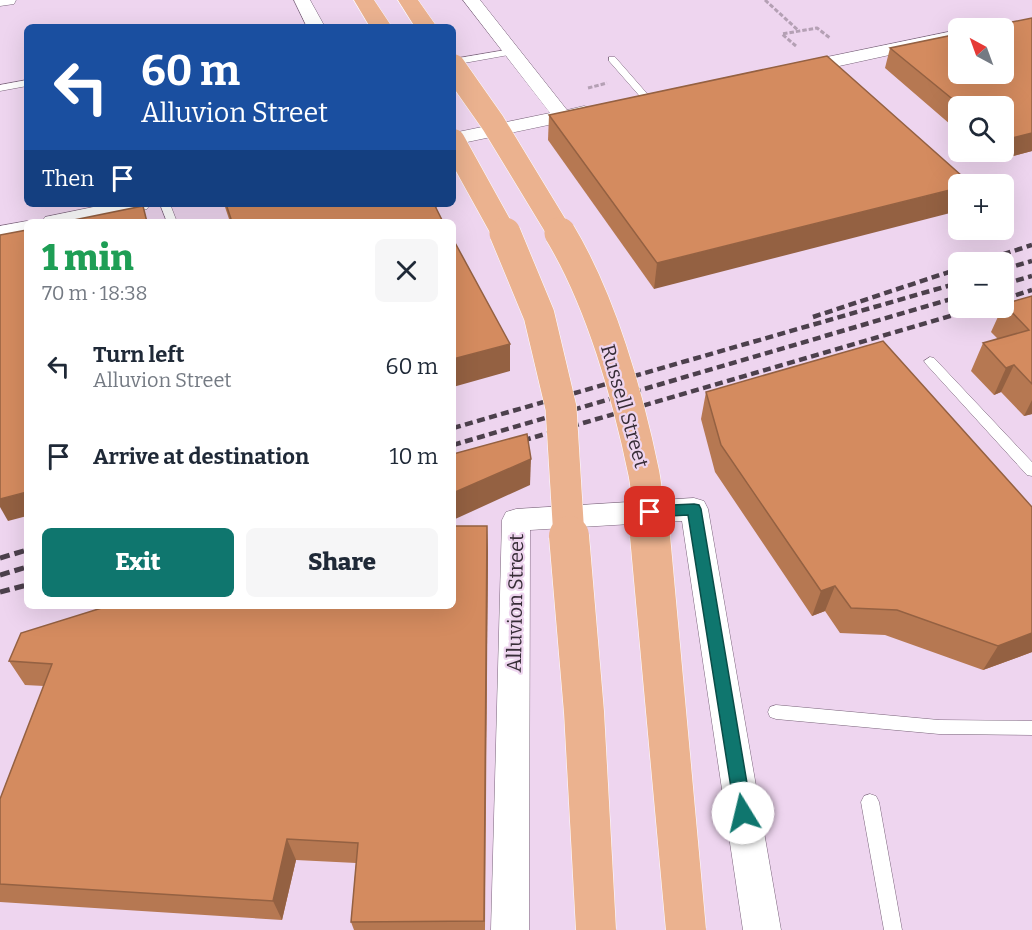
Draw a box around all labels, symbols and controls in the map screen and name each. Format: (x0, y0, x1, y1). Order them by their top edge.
north arrow (948, 18, 1014, 84)
map controls (948, 18, 1014, 318)
text: 60 m (141, 46, 240, 96)
icon: left (42, 48, 120, 126)
button: search (948, 96, 1014, 162)
text: Alluvion Street (141, 97, 328, 129)
icon: arrive (106, 162, 139, 195)
text: Then (42, 165, 94, 192)
button: + (948, 174, 1014, 240)
text: 1 min (42, 236, 134, 280)
button: close (375, 239, 438, 302)
button: − (948, 252, 1014, 318)
text: 70 m · 18:38 (42, 281, 148, 305)
text: Turn left (93, 341, 185, 368)
street label: Russell Street (596, 342, 654, 470)
icon: left (42, 350, 75, 383)
text: 60 m (386, 353, 438, 380)
text: Alluvion Street (93, 368, 232, 392)
icon: arrive (42, 440, 75, 473)
text: Arrive at destination (93, 443, 309, 470)
text: 10 m (390, 443, 438, 470)
pin (624, 486, 675, 537)
icon: arrive (633, 495, 666, 528)
button: Exit (42, 528, 234, 597)
button: Share (246, 528, 438, 597)
street label: Alluvion Street (502, 534, 528, 672)
position arrow (711, 781, 775, 845)

